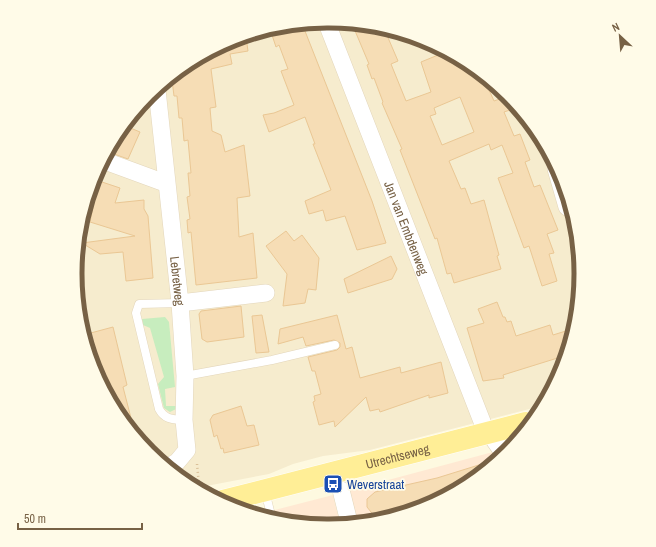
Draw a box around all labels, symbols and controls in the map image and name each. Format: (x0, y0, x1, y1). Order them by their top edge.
north arrow (600, 16, 640, 56)
text: N (610, 19, 622, 35)
street label: Jan van Embdenweg (381, 178, 433, 277)
street label: Lebretweg (166, 255, 189, 307)
street label: Utrechtseweg (364, 440, 431, 472)
bus stop icon: Weverstraat (322, 473, 344, 495)
place label: Weverstraat (347, 476, 404, 493)
scale bar (18, 505, 142, 531)
text: 50 m (24, 511, 46, 527)

